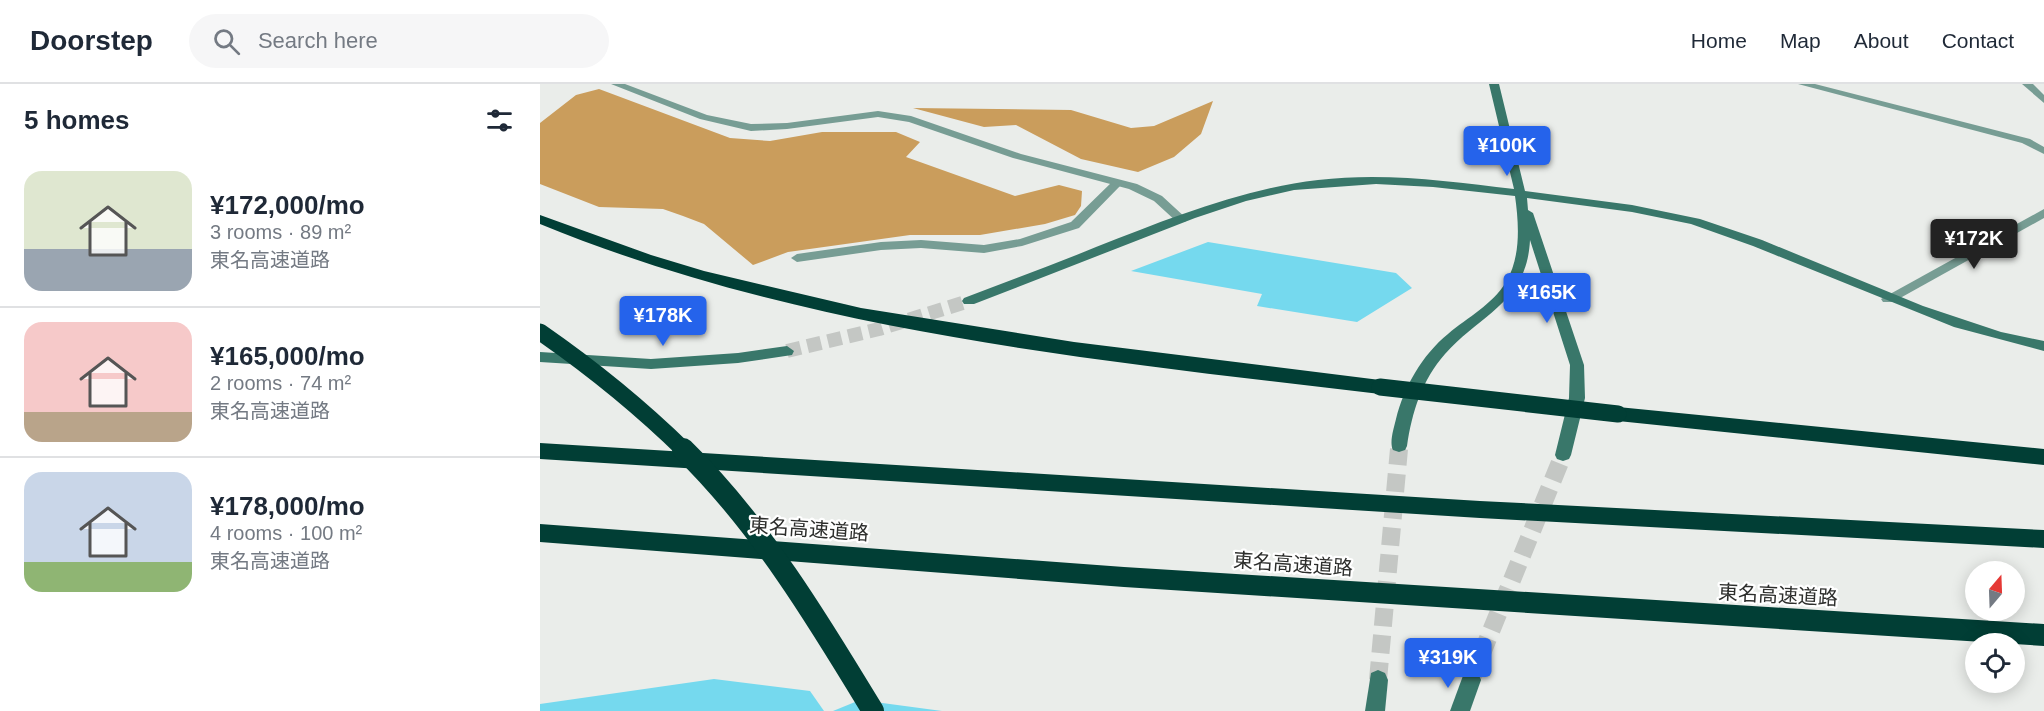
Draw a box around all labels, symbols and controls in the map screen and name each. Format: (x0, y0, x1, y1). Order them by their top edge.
search box (189, 14, 609, 68)
text: Doorstep (30, 25, 153, 56)
icon: search (210, 25, 243, 58)
text: Search here (258, 28, 378, 53)
text: Home (1691, 29, 1747, 52)
text: Map (1780, 29, 1821, 52)
text: About (1854, 29, 1909, 52)
text: Contact (1942, 29, 2014, 52)
icon: filters (483, 104, 516, 137)
text: 5 homes (24, 105, 130, 135)
pin: ¥100K (1465, 126, 1549, 177)
text: ¥100K (1478, 134, 1536, 156)
text: ¥172,000/mo (210, 190, 365, 220)
icon: home (72, 195, 144, 267)
pin: ¥172K (1932, 219, 2016, 270)
text: 3 rooms · 89 m² (210, 221, 351, 243)
text: ¥172K (1945, 227, 2003, 249)
text: 東名高速道路 (210, 249, 330, 271)
pin: ¥165K (1505, 273, 1589, 324)
text: ¥165K (1518, 281, 1576, 303)
pin: ¥178K (621, 296, 705, 347)
text: ¥178K (634, 304, 692, 326)
text: ¥165,000/mo (210, 341, 365, 371)
icon: home (72, 346, 144, 418)
text: 2 rooms · 74 m² (210, 372, 351, 394)
text: 東名高速道路 (210, 400, 330, 422)
text: ¥178,000/mo (210, 491, 365, 521)
icon: home (72, 496, 144, 568)
street label: 東名高速道路 (748, 514, 870, 544)
text: 4 rooms · 100 m² (210, 522, 362, 544)
street label: 東名高速道路 (1232, 549, 1354, 579)
text: 東名高速道路 (210, 550, 330, 572)
north arrow (1965, 561, 2025, 621)
map controls (1965, 561, 2025, 693)
street label: 東名高速道路 (1718, 581, 1838, 609)
button: locate (1965, 633, 2025, 693)
pin: ¥319K (1406, 638, 1490, 689)
text: ¥319K (1419, 646, 1477, 668)

